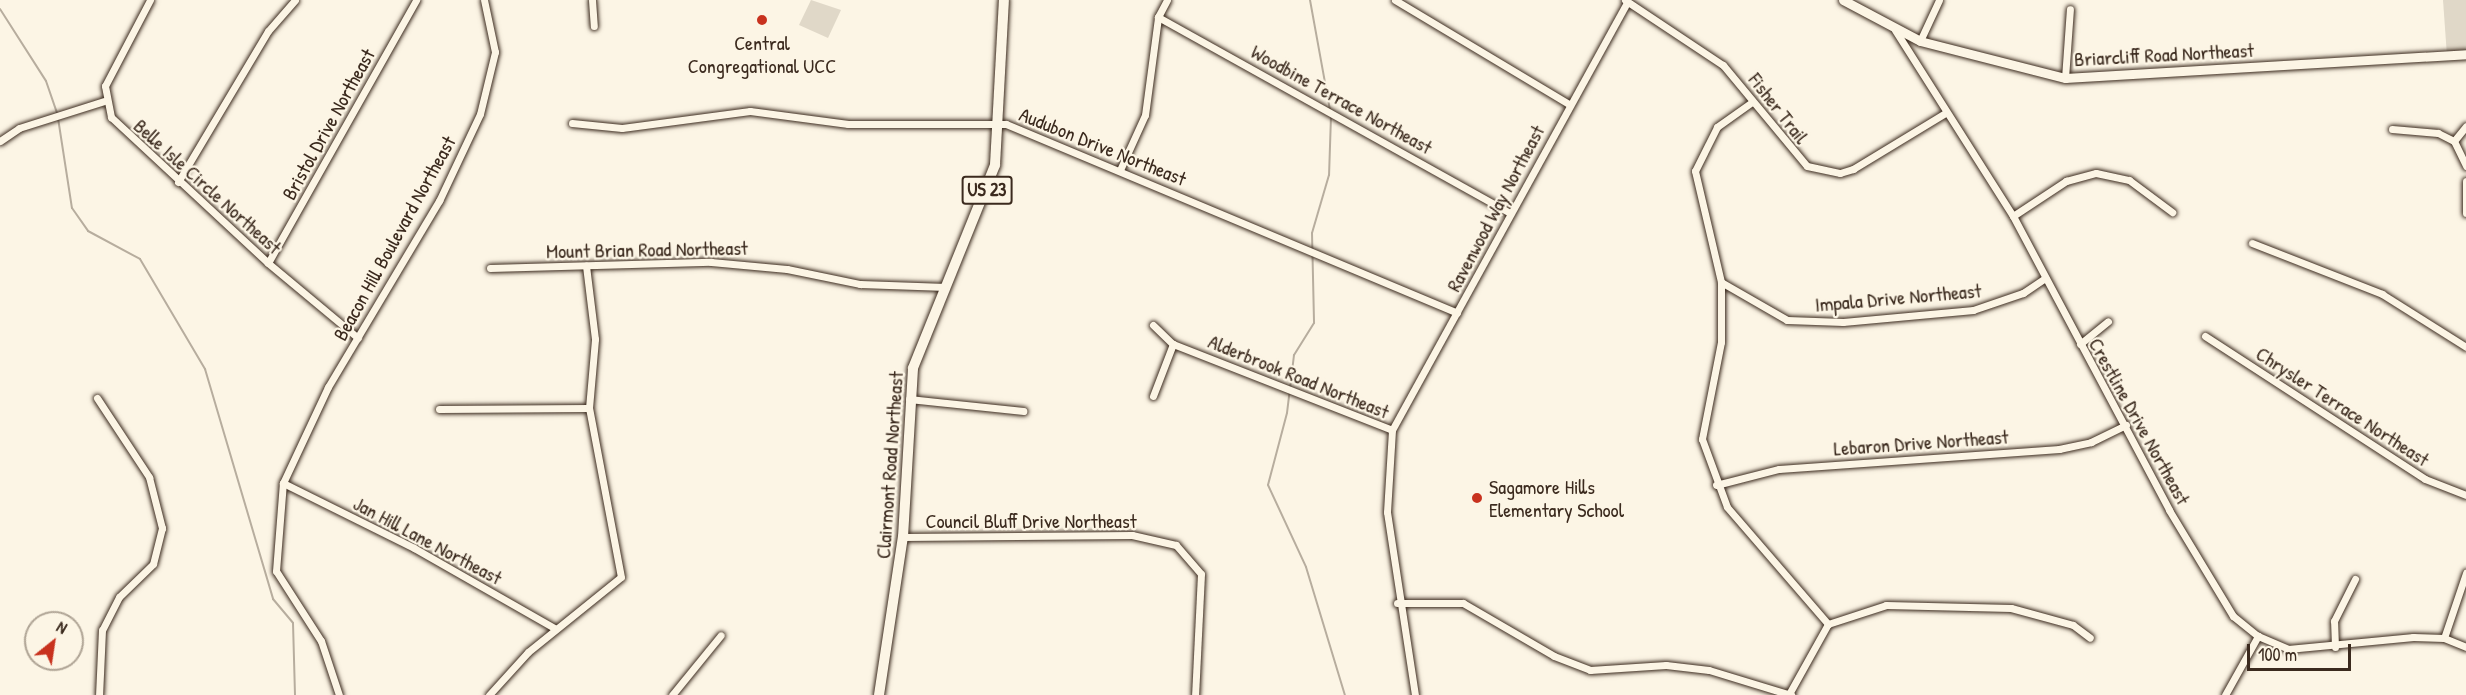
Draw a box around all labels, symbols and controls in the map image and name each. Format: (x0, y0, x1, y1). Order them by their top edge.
marker: Central Congregational UCC (755, 13, 769, 27)
place label: Central Congregational UCC (688, 30, 836, 77)
street label: Briarcliff Road Northeast (2074, 37, 2254, 71)
street label: Woodbine Terrace Northeast (1247, 39, 1437, 159)
street label: Bristol Drive Northeast (276, 44, 380, 204)
street label: Fisher Trail (1744, 68, 1814, 148)
street label: Audubon Drive Northeast (1016, 102, 1190, 190)
street label: Belle Isle Circle Northeast (129, 113, 287, 259)
street label: Ravenwood Way Northeast (1441, 121, 1549, 295)
street label: Beacon Hill Boulevard Northeast (328, 132, 460, 344)
road number: US 23 (962, 175, 1012, 205)
street label: Mount Brian Road Northeast (546, 235, 748, 263)
street label: Impala Drive Northeast (1814, 278, 1982, 316)
street label: Alderbrook Road Northeast (1205, 329, 1393, 423)
street label: Crestline Drive Northeast (2084, 333, 2196, 509)
street label: Chrysler Terrace Northeast (2252, 341, 2434, 471)
street label: Clairmont Road Northeast (870, 370, 908, 560)
street label: Lebaron Drive Northeast (1833, 424, 2009, 460)
place label: Sagamore Hills Elementary School (1489, 474, 1624, 521)
street label: Jan Hill Lane Northeast (350, 491, 506, 589)
marker: Sagamore Hills Elementary School (1470, 491, 1484, 505)
street label: Council Bluff Drive Northeast (925, 508, 1137, 532)
north arrow (24, 611, 84, 671)
text: N (53, 615, 71, 639)
scale bar (2250, 632, 2354, 670)
text: 100 m (2258, 642, 2297, 667)

